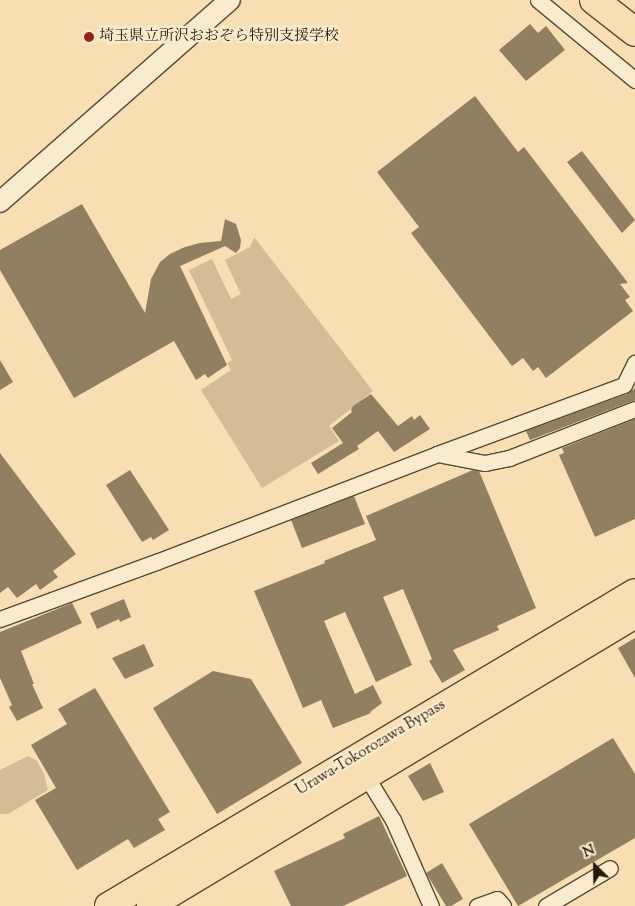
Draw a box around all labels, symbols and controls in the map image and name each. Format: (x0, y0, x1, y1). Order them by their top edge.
place label: 埼玉県立所沢おおぞら特別支援学校 (99, 28, 339, 46)
marker: 埼玉県立所沢おおぞら特別支援学校 (83, 31, 95, 43)
street label: Urawa-Tokorozawa Bypass (293, 696, 449, 800)
north arrow (570, 841, 620, 891)
text: N (580, 841, 598, 864)

